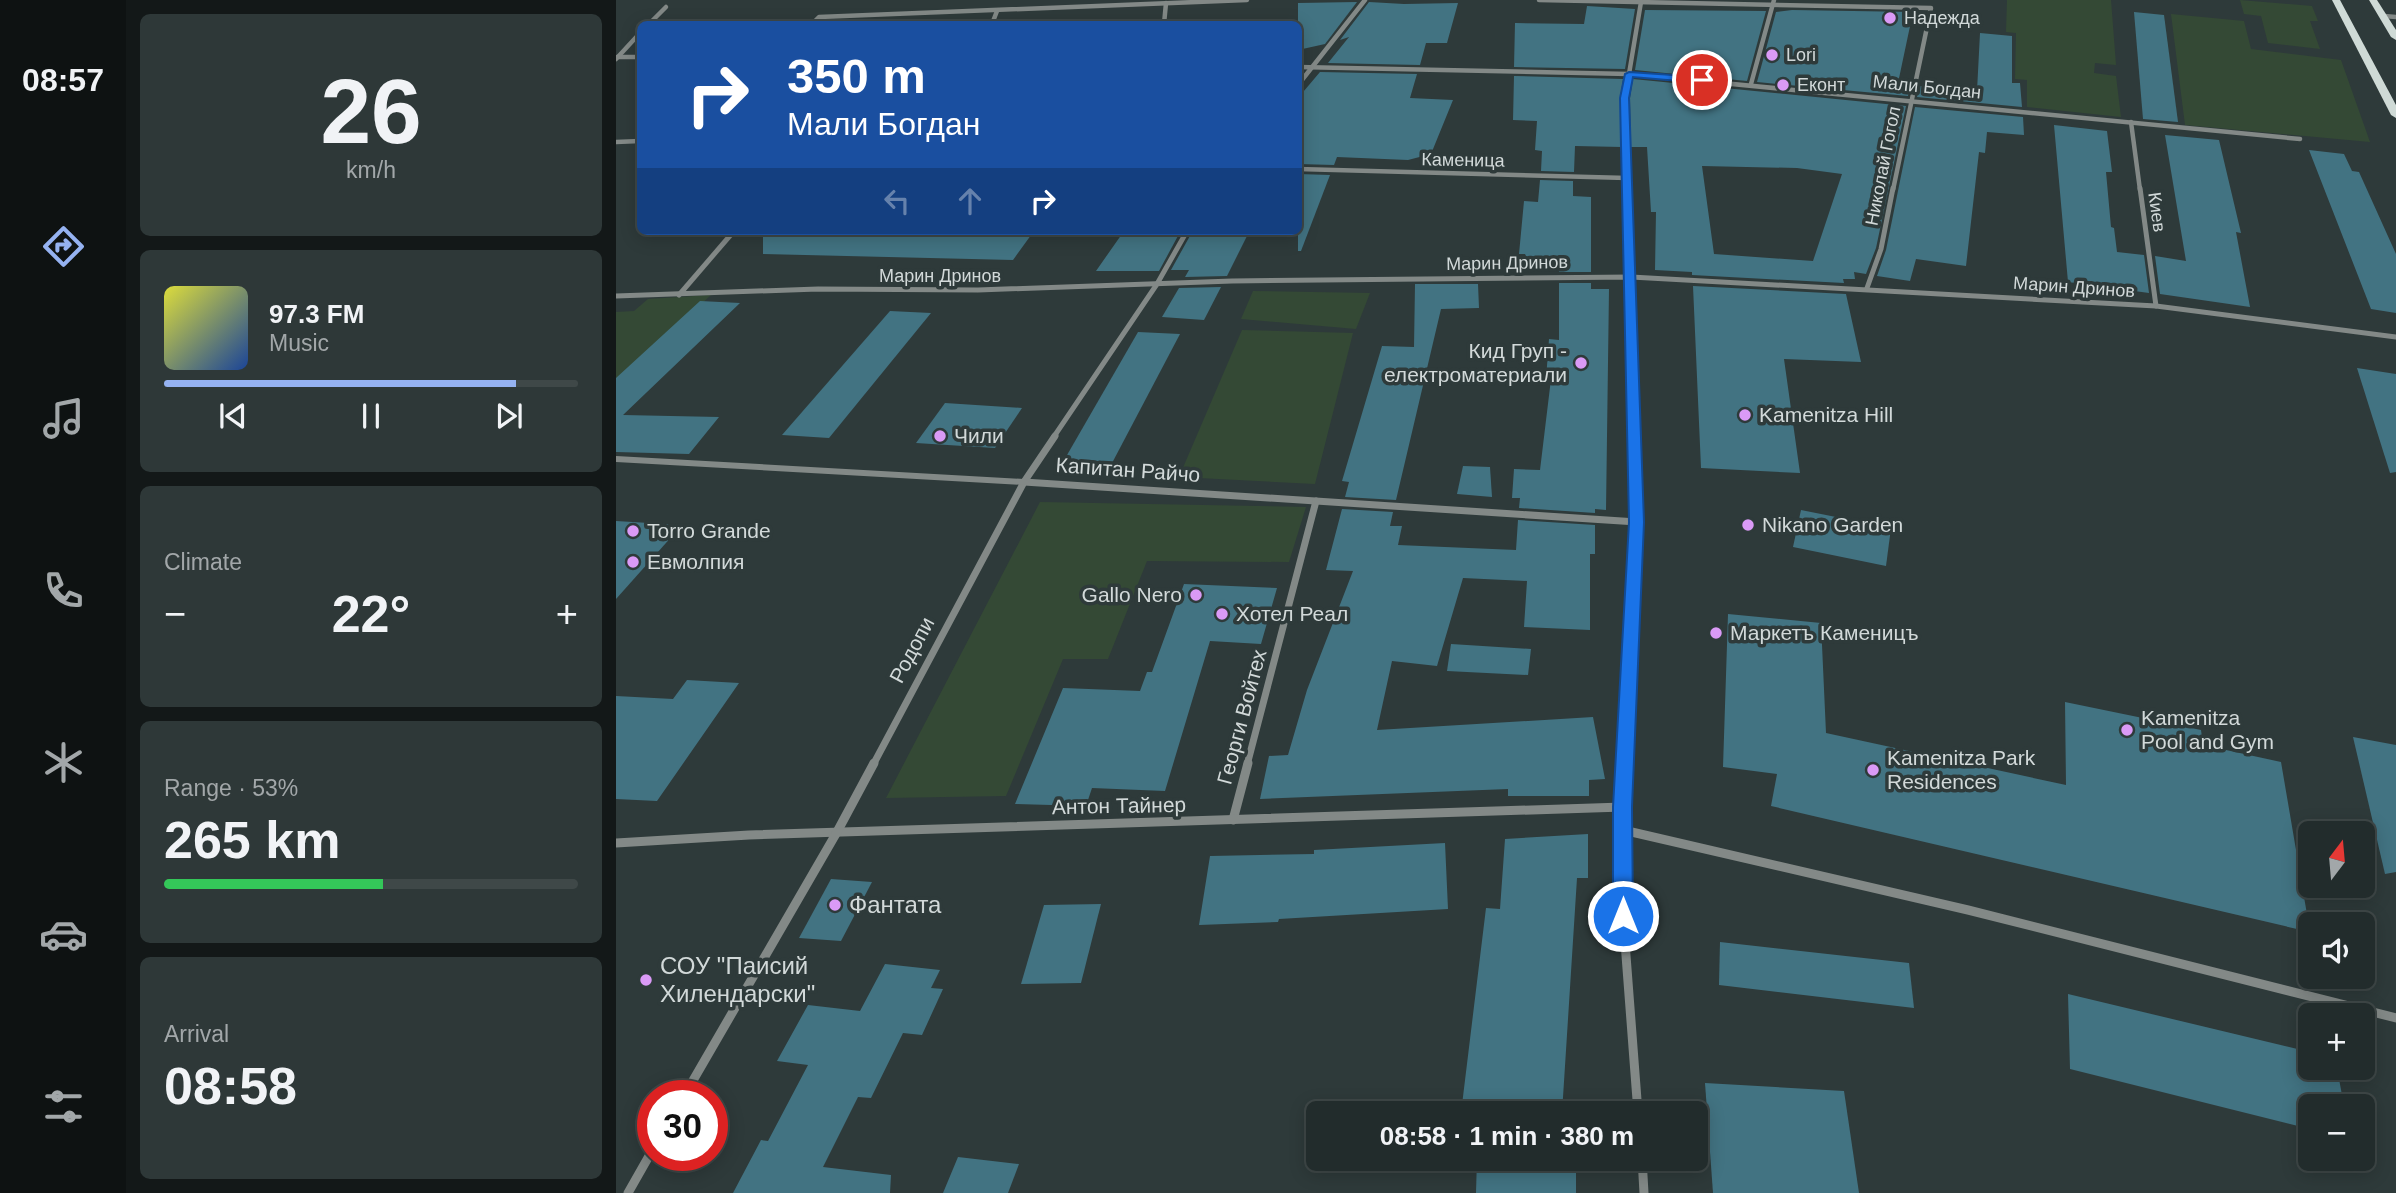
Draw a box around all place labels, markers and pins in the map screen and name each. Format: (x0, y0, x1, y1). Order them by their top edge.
place label: Надежда (1904, 8, 1981, 28)
marker: Надежда (1882, 10, 1898, 26)
place label: Lori (1786, 45, 1816, 65)
marker: Lori (1764, 47, 1780, 63)
pin (1672, 50, 1732, 110)
place label: Еконт (1797, 75, 1845, 95)
marker: Еконт (1775, 77, 1791, 93)
place label: Кид Груп - електроматериали (1384, 339, 1567, 386)
marker: Кид Груп - електроматериали (1573, 355, 1589, 371)
place label: Kamenitza Hill (1759, 403, 1893, 426)
marker: Kamenitza Hill (1737, 407, 1753, 423)
place label: Чили (954, 424, 1004, 447)
marker: Чили (932, 428, 948, 444)
place label: Nikano Garden (1762, 513, 1903, 536)
marker: Nikano Garden (1740, 517, 1756, 533)
place label: Torro Grande (647, 519, 771, 542)
marker: Torro Grande (625, 523, 641, 539)
place label: Евмолпия (647, 550, 744, 573)
marker: Евмолпия (625, 554, 641, 570)
place label: Gallo Nero (1082, 583, 1182, 606)
marker: Gallo Nero (1188, 587, 1204, 603)
place label: Хотел Реал (1236, 602, 1348, 625)
marker: Хотел Реал (1214, 606, 1230, 622)
place label: Маркетъ Каменицъ (1730, 621, 1919, 644)
marker: Маркетъ Каменицъ (1708, 625, 1724, 641)
place label: Kamenitza Pool and Gym (2141, 706, 2274, 753)
marker: Kamenitza Pool and Gym (2119, 722, 2135, 738)
place label: Kamenitza Park Residences (1887, 746, 2036, 793)
marker: Kamenitza Park Residences (1865, 762, 1881, 778)
place label: Фантата (849, 891, 942, 918)
marker: Фантата (827, 897, 843, 913)
place label: СОУ "Паисий Хилендарски" (660, 952, 815, 1007)
marker: СОУ "Паисий Хилендарски" (638, 972, 654, 988)

